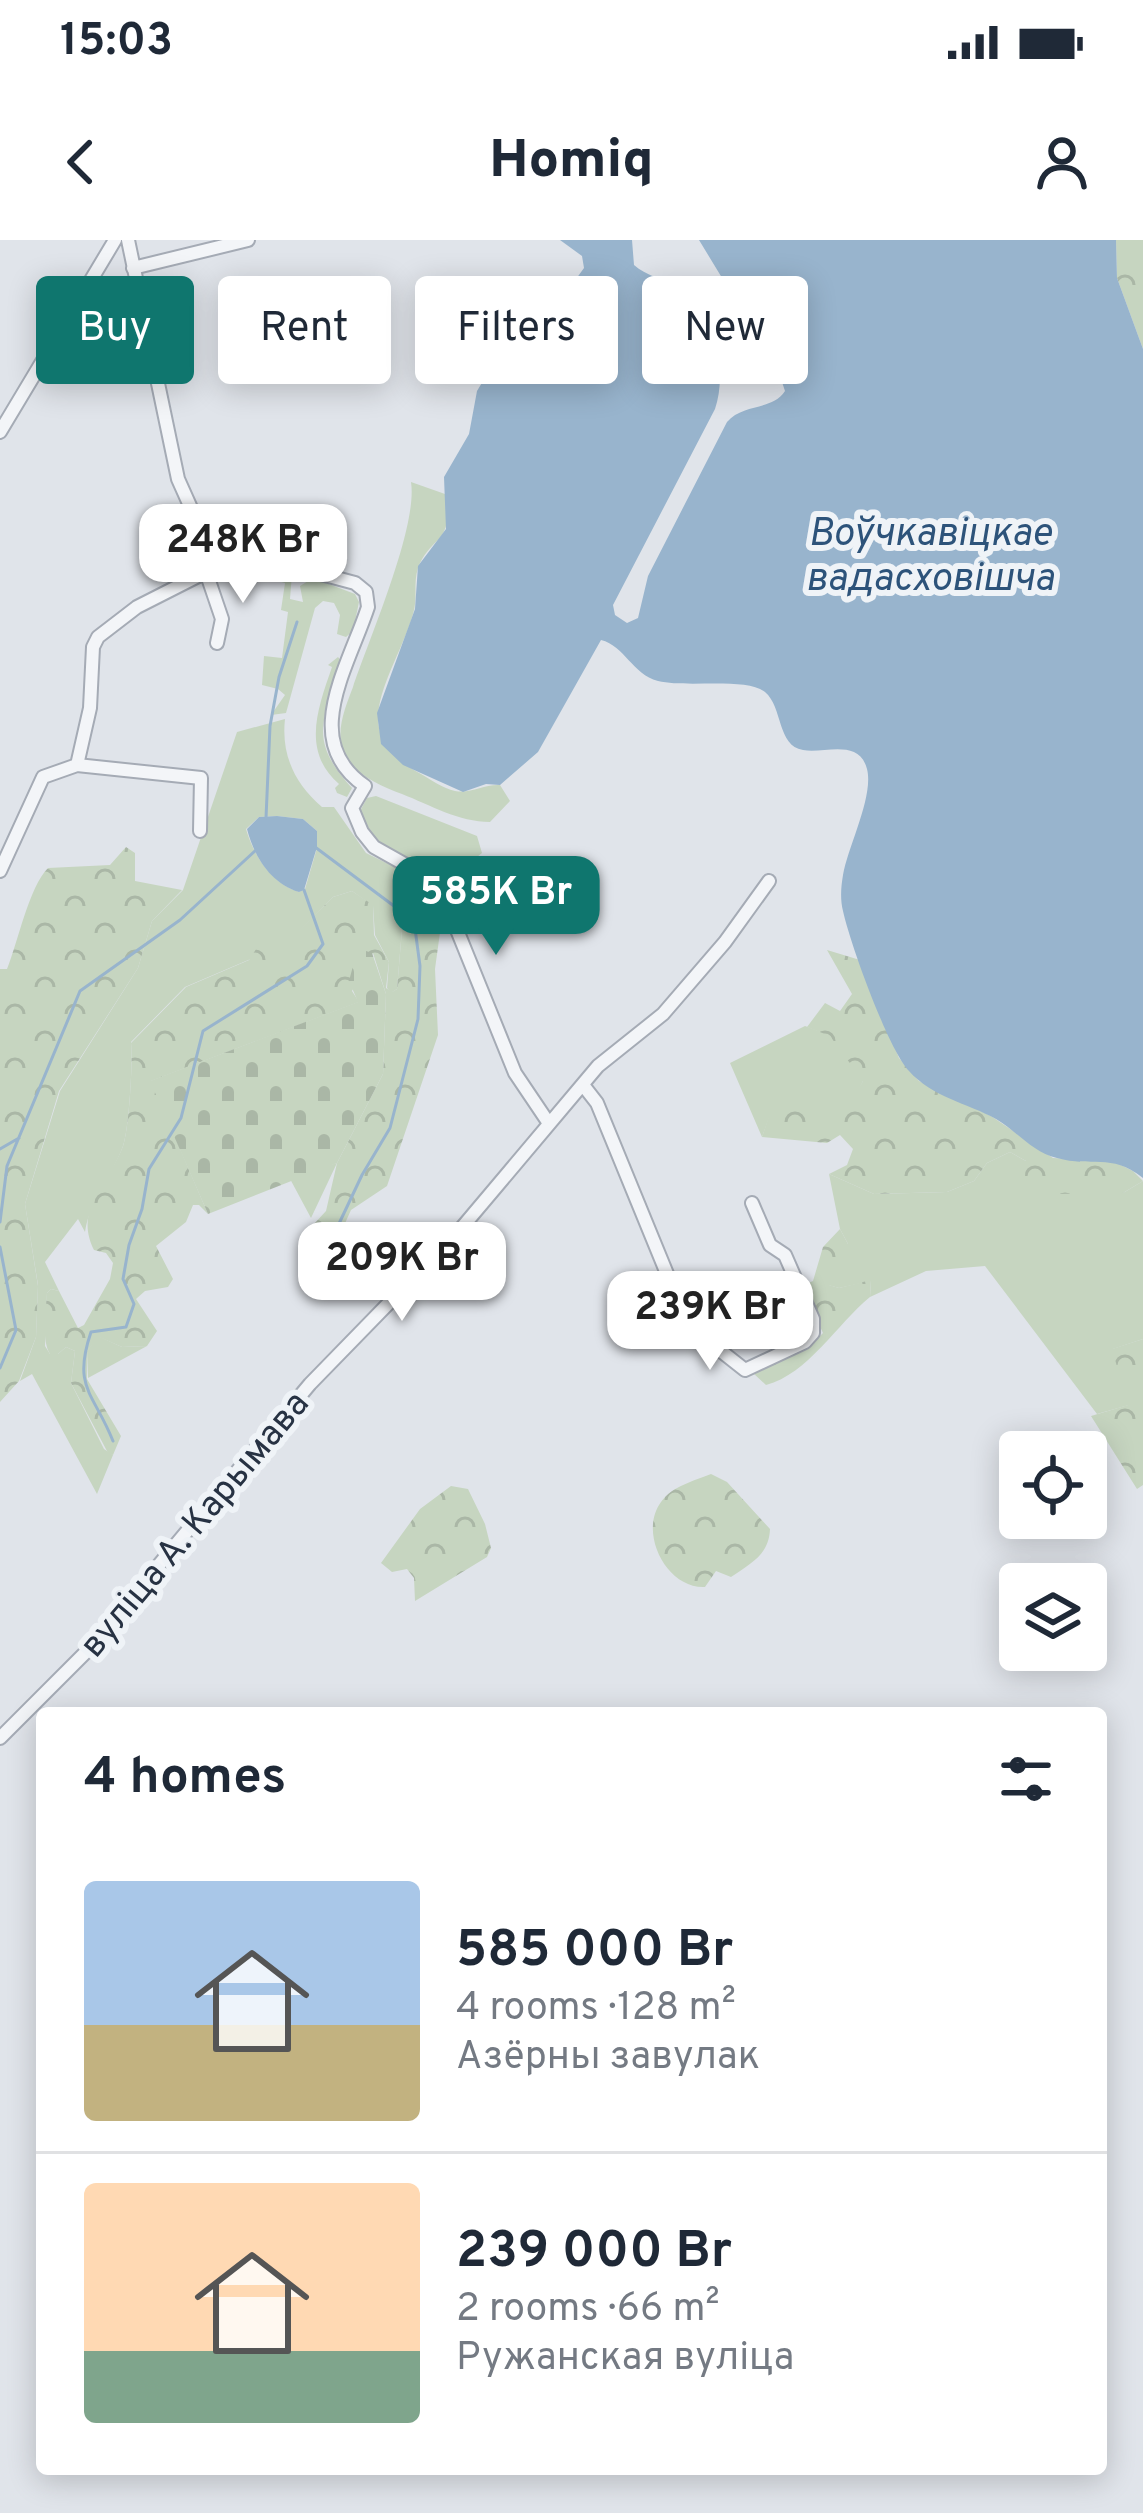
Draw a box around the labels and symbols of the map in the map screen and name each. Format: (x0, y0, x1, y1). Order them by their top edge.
pin: 248K Br (132, 504, 354, 606)
water label: Воўчкавіцкае вадасховішча (806, 511, 1055, 605)
pin: 585K Br (385, 856, 607, 958)
pin: 209K Br (291, 1222, 513, 1324)
pin: 239K Br (599, 1271, 821, 1373)
street label: вуліца А. Карымава (71, 1383, 321, 1668)

